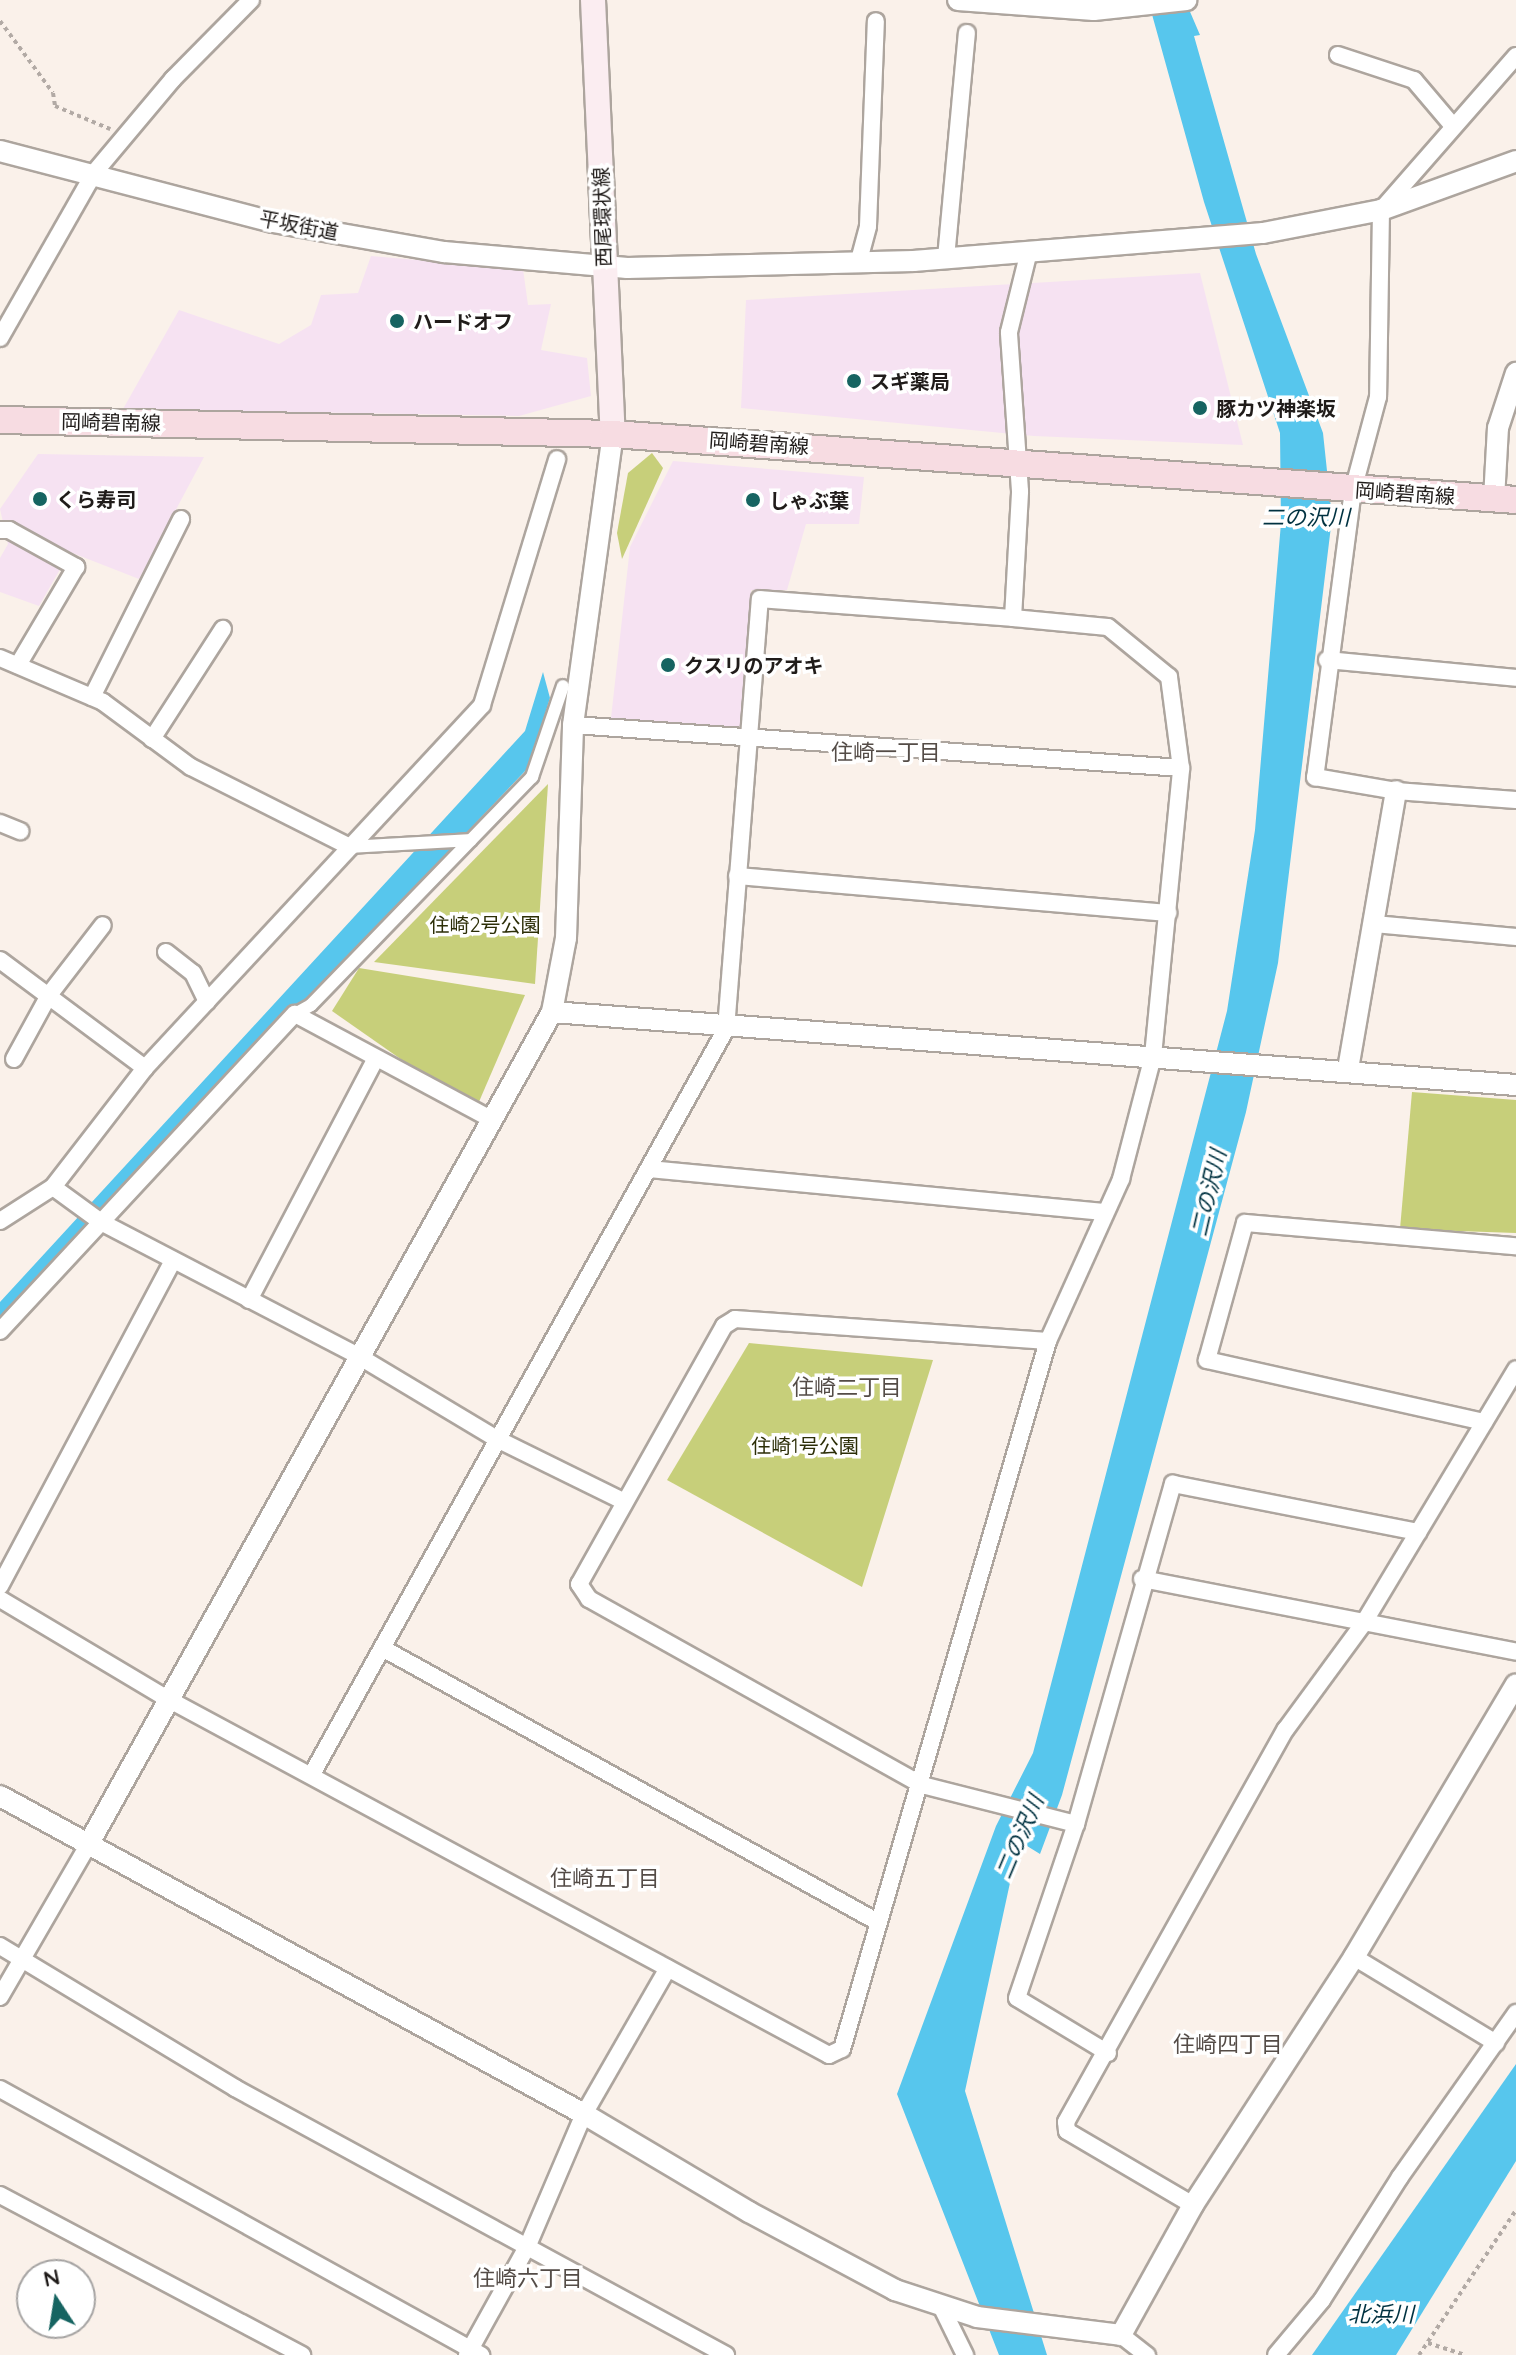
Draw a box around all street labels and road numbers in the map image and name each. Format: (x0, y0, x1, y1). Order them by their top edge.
street label: 西尾環状線 (588, 167, 616, 267)
street label: 平坂街道 (257, 206, 341, 244)
street label: 岡崎碧南線 (61, 409, 161, 435)
street label: 岡崎碧南線 (708, 428, 810, 458)
street label: 岡崎碧南線 (1354, 478, 1456, 508)

